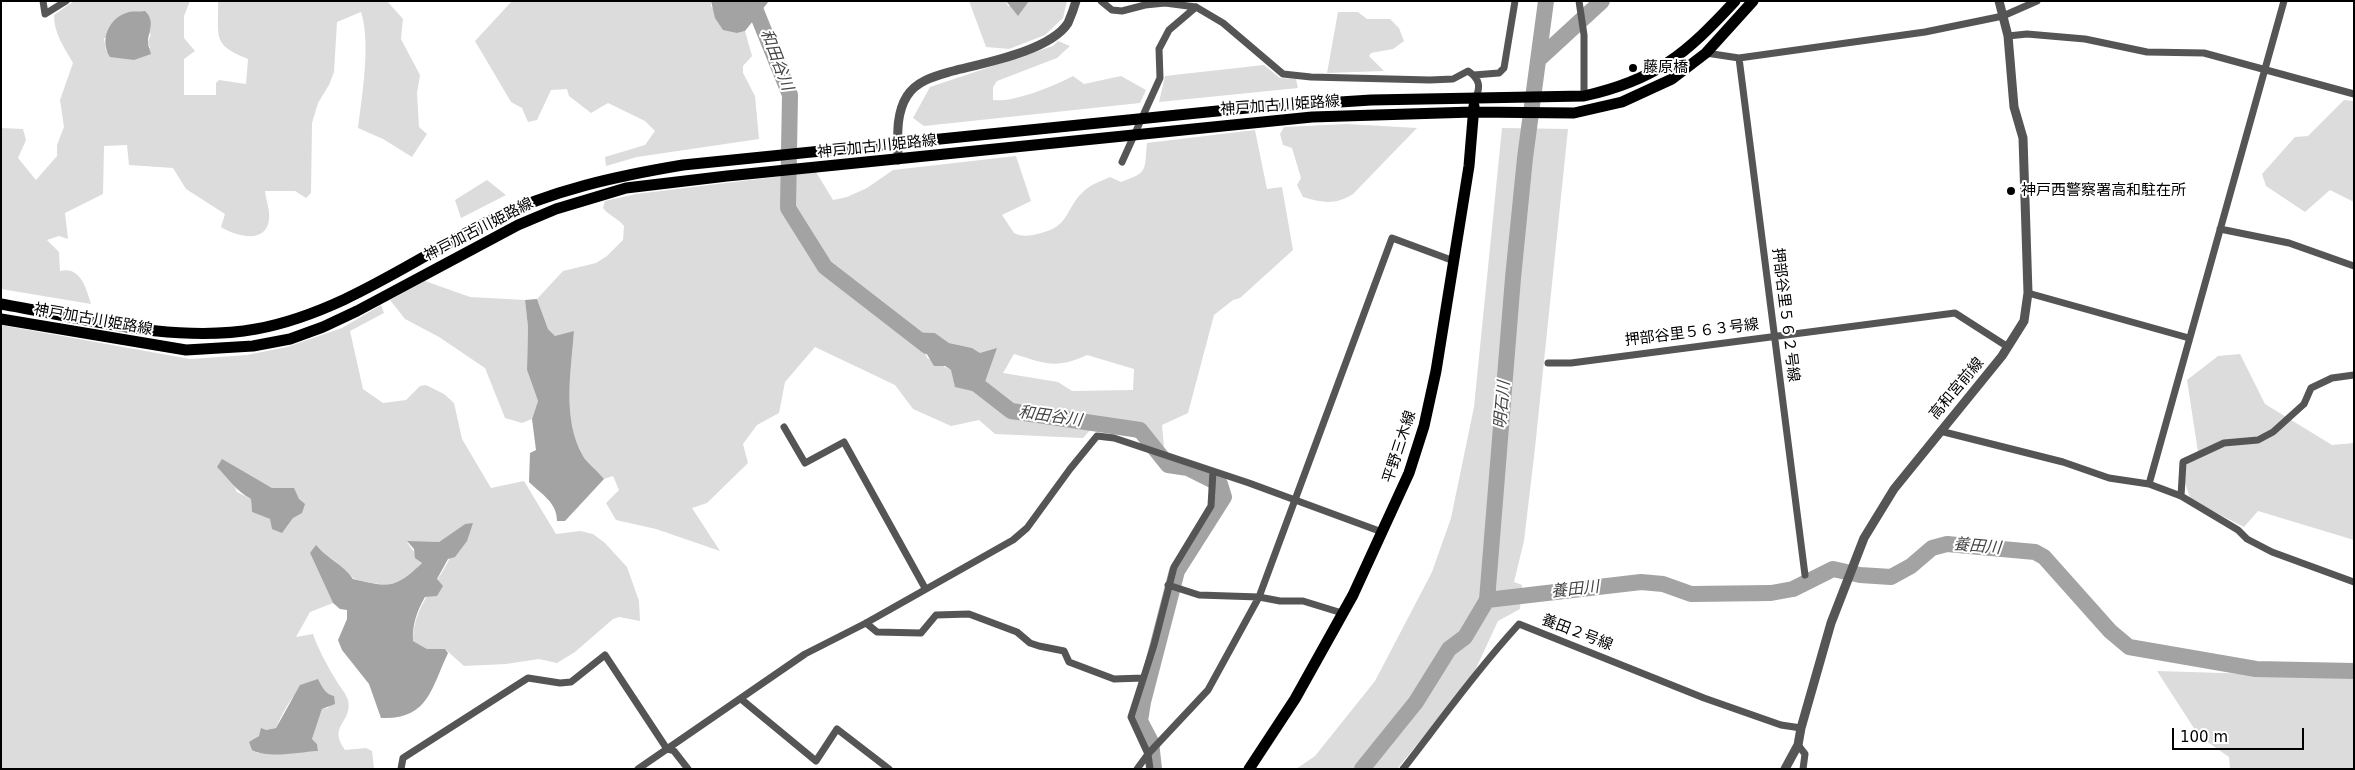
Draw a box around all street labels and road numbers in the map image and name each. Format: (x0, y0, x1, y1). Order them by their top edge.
street label: 神戸加古川姫路線 (1220, 93, 1340, 119)
street label: 神戸加古川姫路線 (816, 132, 938, 162)
street label: 神戸加古川姫路線 (421, 195, 537, 265)
street label: 押部谷里５６２号線 (1768, 247, 1802, 383)
street label: 神戸加古川姫路線 (32, 301, 154, 339)
street label: 押部谷里５６３号線 (1624, 316, 1760, 350)
street label: 高和宮前線 (1926, 354, 1988, 424)
street label: 平野三木線 (1380, 409, 1420, 485)
street label: 養田２号線 (1539, 611, 1615, 655)

